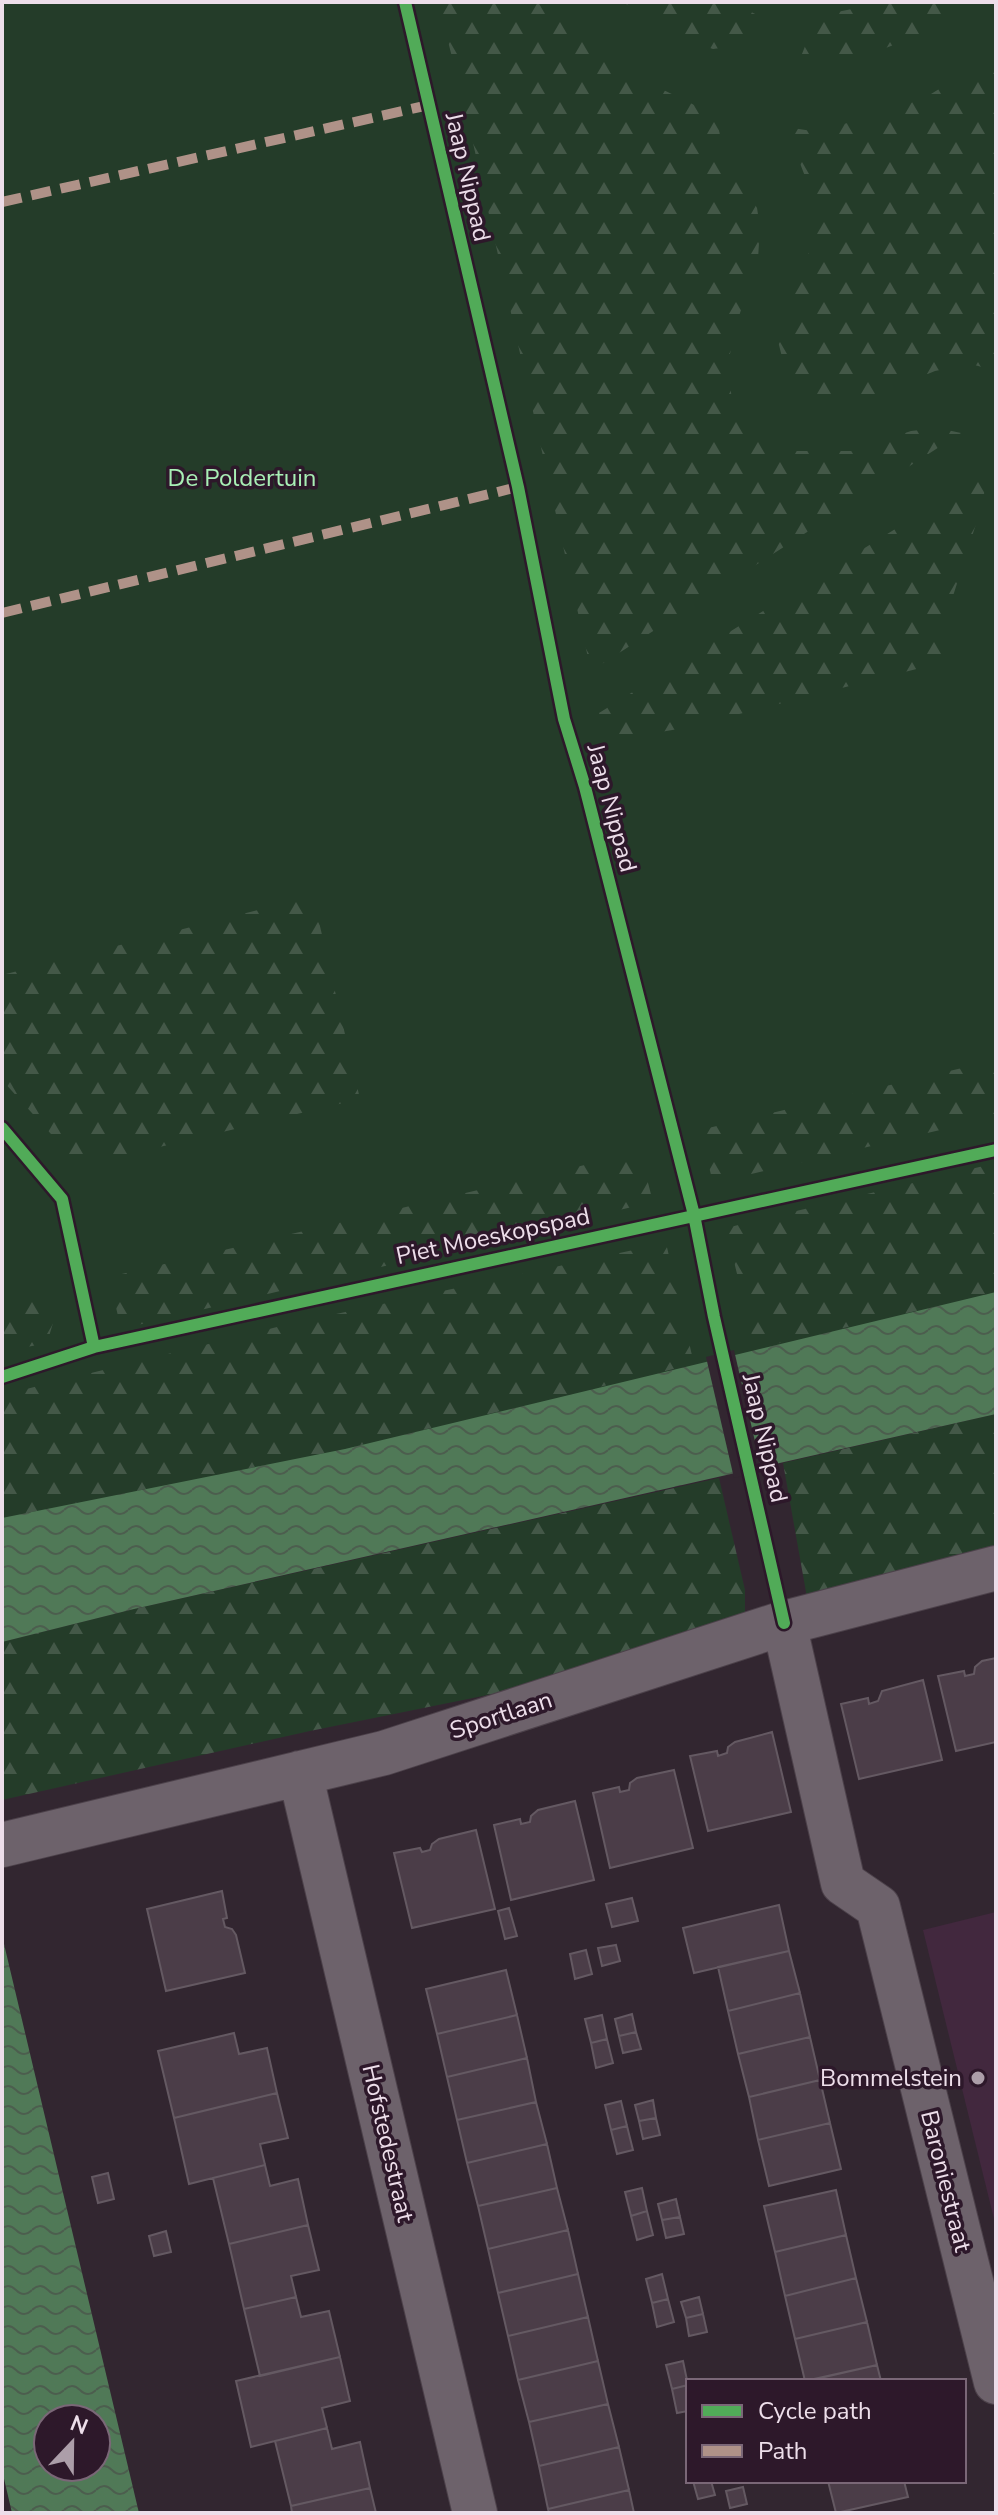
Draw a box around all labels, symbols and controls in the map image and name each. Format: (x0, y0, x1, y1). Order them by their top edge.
street label: Jaap Nippad (437, 108, 498, 245)
park label: De Poldertuin (168, 462, 316, 494)
street label: Jaap Nippad (579, 739, 644, 876)
street label: Piet Moeskopspad (393, 1200, 593, 1272)
street label: Jaap Nippad (734, 1369, 795, 1506)
street label: Sportlaan (446, 1683, 556, 1747)
street label: Hofstedestraat (354, 2061, 422, 2225)
place label: Bommelstein (820, 2062, 962, 2094)
marker: Bommelstein (969, 2069, 987, 2087)
street label: Baroniestraat (913, 2107, 979, 2256)
legend (686, 2379, 966, 2483)
text: Cycle path (758, 2395, 872, 2427)
north arrow (32, 2403, 112, 2483)
text: N (66, 2408, 92, 2442)
text: Path (758, 2435, 807, 2467)

